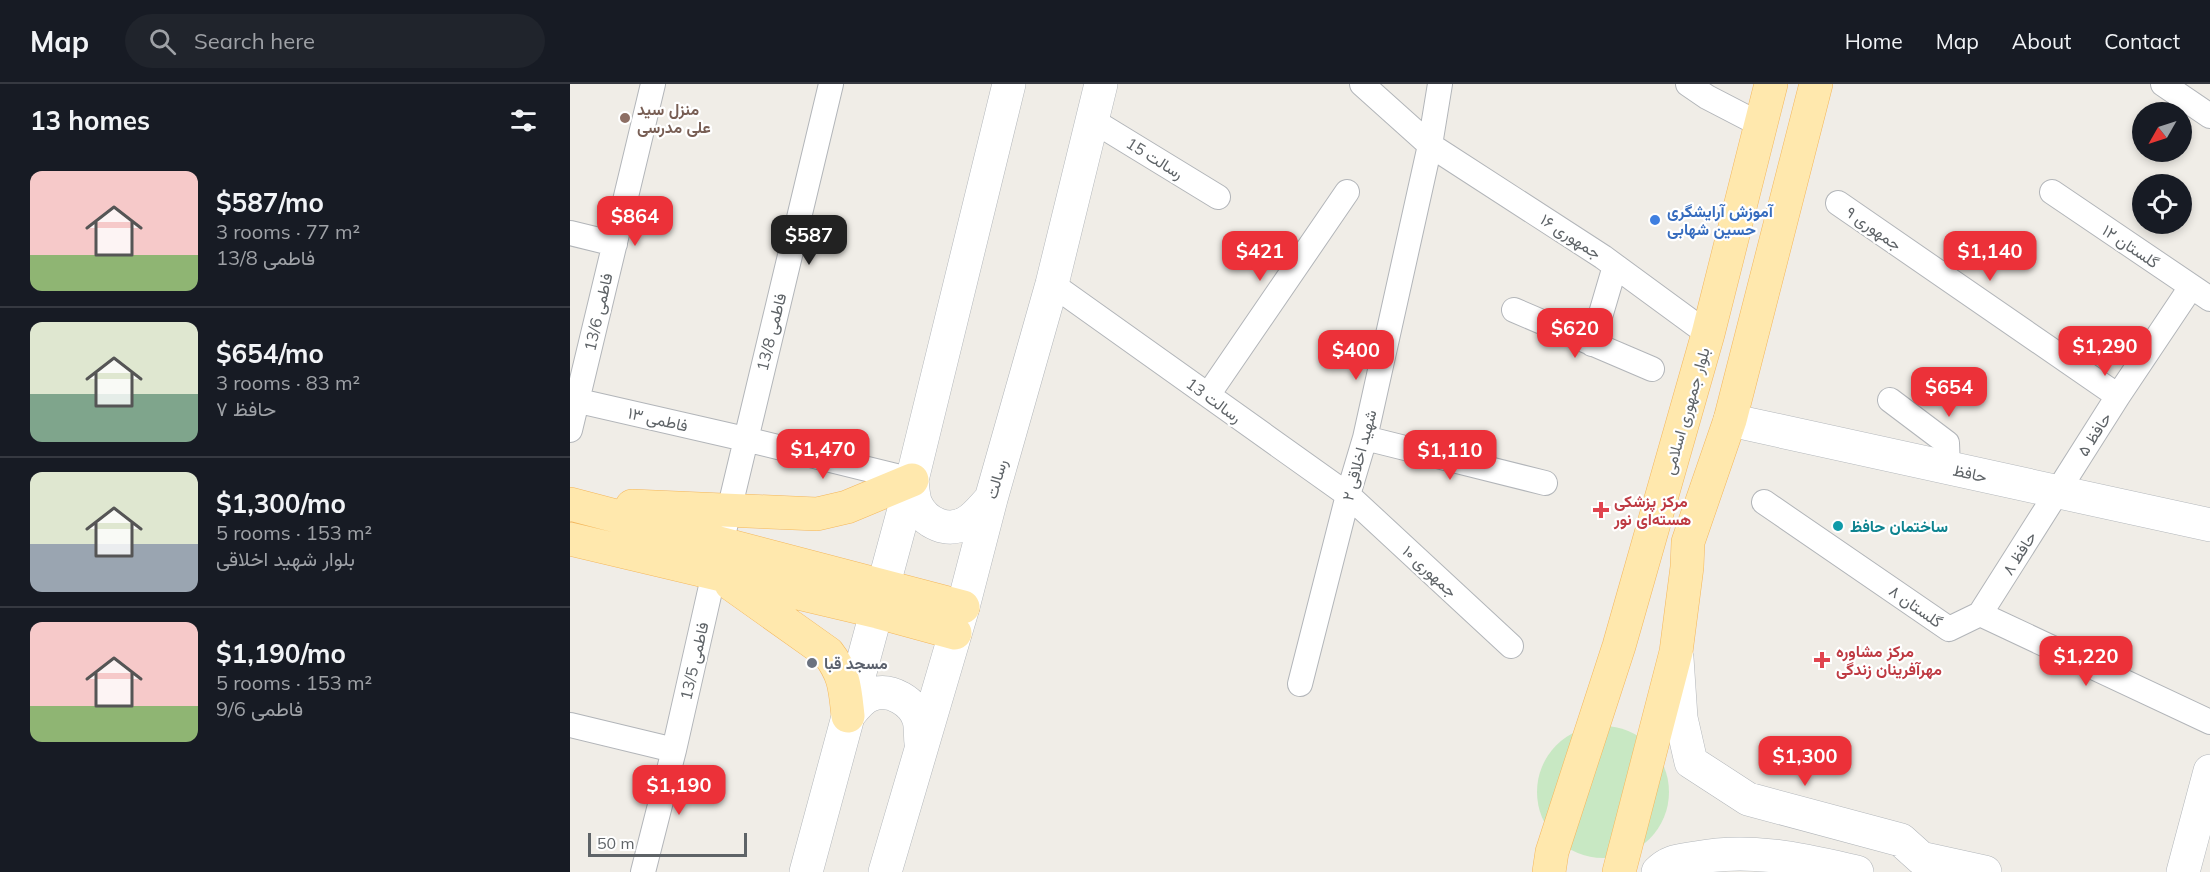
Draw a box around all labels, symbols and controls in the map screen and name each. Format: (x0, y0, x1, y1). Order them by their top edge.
search box (125, 14, 545, 68)
text: Map (30, 24, 89, 59)
icon: search (146, 25, 179, 58)
text: Search here (194, 27, 315, 55)
text: Home (1845, 28, 1903, 54)
text: Map (1936, 28, 1979, 54)
text: About (2012, 28, 2071, 54)
text: Contact (2104, 28, 2180, 54)
place label: منزل سید علی مدرسی (637, 99, 711, 138)
north arrow (2132, 102, 2192, 162)
map controls (2132, 102, 2192, 234)
text: 13 homes (30, 104, 150, 137)
icon: filters (507, 104, 540, 137)
marker: منزل سید علی مدرسی (618, 111, 632, 125)
street label: رسالت 15 (1122, 133, 1187, 184)
button: locate (2132, 174, 2192, 234)
text: $587/mo (216, 186, 324, 219)
icon: home (78, 195, 150, 267)
pin: $864 (599, 196, 671, 247)
place label: آموزش آرایشگری حسین شهابی (1667, 201, 1775, 240)
street label: جمهوری ۹ (1842, 202, 1906, 255)
text: $864 (611, 203, 659, 228)
street label: جمهوری ۱۶ (1536, 209, 1605, 264)
marker: آموزش آرایشگری حسین شهابی (1648, 213, 1662, 227)
pin: $587 (773, 215, 845, 266)
text: 3 rooms · 77 m² (216, 219, 360, 244)
street label: گلستان ۱۲ (2099, 220, 2163, 272)
text: $587 (785, 222, 833, 247)
pin: $421 (1224, 231, 1296, 282)
pin: $1,140 (1941, 231, 2039, 282)
text: $421 (1236, 238, 1284, 263)
text: $1,140 (1958, 238, 2022, 263)
text: فاطمی 13/8 (216, 245, 315, 270)
street label: فاطمی 13/6 (579, 271, 618, 353)
street label: فاطمی 13/8 (752, 291, 791, 373)
pin: $620 (1539, 308, 1611, 359)
text: $620 (1551, 315, 1599, 340)
pin: $1,290 (2056, 326, 2154, 377)
pin: $400 (1320, 330, 1392, 381)
text: $1,290 (2073, 333, 2137, 358)
text: $654/mo (216, 337, 324, 370)
text: $400 (1332, 337, 1380, 362)
street label: بلوار جمهوری اسلامی (1658, 345, 1715, 477)
icon: home (78, 346, 150, 418)
pin: $654 (1913, 367, 1985, 418)
text: 3 rooms · 83 m² (216, 370, 360, 395)
street label: رسالت 13 (1182, 373, 1246, 428)
text: $654 (1925, 374, 1973, 399)
text: حافظ ۷ (216, 396, 276, 421)
street label: فاطمی ۱۳ (626, 402, 690, 437)
street label: شهید اخلاقی ۲ (1337, 407, 1382, 503)
street label: حافظ ۵ (2073, 408, 2115, 460)
pin: $1,470 (774, 429, 872, 480)
pin: $1,110 (1401, 430, 1499, 481)
text: $1,470 (791, 436, 855, 461)
text: $1,110 (1418, 437, 1482, 462)
street label: رسالت (981, 457, 1012, 502)
street label: حافظ (1951, 460, 1989, 486)
text: $1,300/mo (216, 487, 346, 520)
place label: مرکز پزشکی هسته‌ای نور (1613, 491, 1691, 530)
icon: home (78, 496, 150, 568)
marker: مرکز پزشکی هسته‌ای نور (1592, 501, 1610, 519)
place label: ساختمان حافظ (1850, 516, 1948, 536)
marker: ساختمان حافظ (1831, 519, 1845, 533)
text: 5 rooms · 153 m² (216, 520, 372, 545)
street label: حافظ ۸ (1998, 527, 2040, 579)
street label: جمهوری ۱۰ (1398, 541, 1462, 602)
text: بلوار شهید اخلاقی (216, 546, 355, 571)
street label: گلستان ۸ (1886, 580, 1946, 632)
street label: فاطمی 13/5 (675, 620, 714, 702)
pin: $1,220 (2037, 636, 2135, 687)
text: $1,190/mo (216, 637, 346, 670)
place label: مرکز مشاوره مهرآفرینان زندگی (1836, 641, 1942, 680)
text: $1,220 (2054, 643, 2118, 668)
icon: home (78, 646, 150, 718)
marker: مرکز مشاوره مهرآفرینان زندگی (1813, 651, 1831, 669)
place label: مسجد قبا (824, 653, 888, 673)
marker: مسجد قبا (805, 656, 819, 670)
text: 5 rooms · 153 m² (216, 670, 372, 695)
text: فاطمی 9/6 (216, 696, 303, 721)
pin: $1,300 (1756, 736, 1854, 787)
text: $1,300 (1773, 743, 1837, 768)
pin: $1,190 (630, 765, 728, 816)
text: $1,190 (647, 772, 711, 797)
scale bar (588, 830, 747, 858)
text: 50 m (597, 833, 634, 853)

